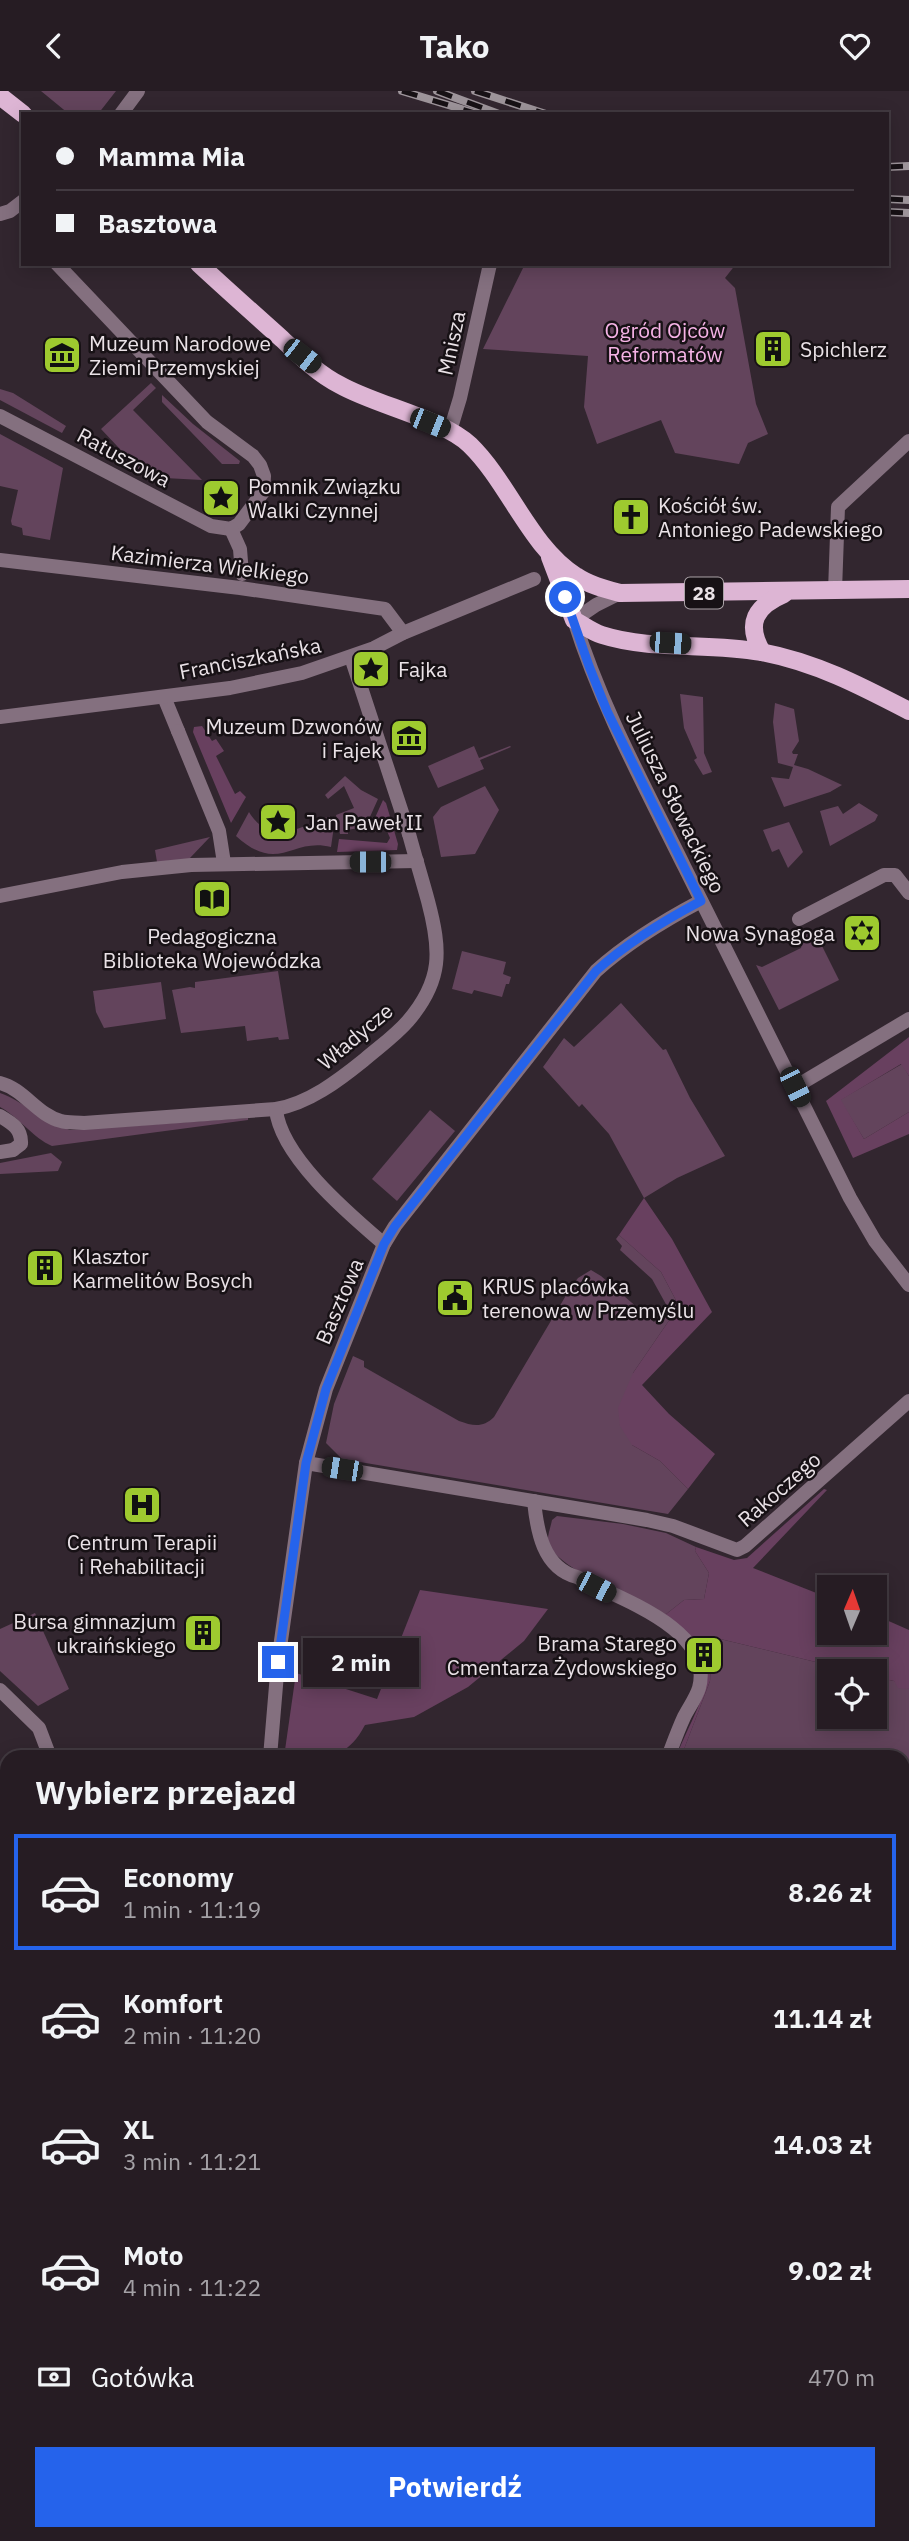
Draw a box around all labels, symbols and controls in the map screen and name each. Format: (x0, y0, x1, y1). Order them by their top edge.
text: Tako (419, 25, 490, 67)
icon: back (35, 27, 73, 65)
icon: heart (836, 27, 874, 65)
text: Mamma Mia (98, 139, 245, 173)
text: Basztowa (98, 206, 217, 240)
street label: Mnisza (431, 308, 471, 378)
park label: Ogród Ojców Reformatów (605, 316, 725, 368)
building icon: Spichlerz (752, 328, 794, 370)
place label: Muzeum Narodowe Ziemi Przemyskiej (89, 329, 271, 381)
museum icon: Muzeum Narodowe Ziemi Przemyskiej (41, 334, 83, 376)
car (279, 335, 326, 377)
place label: Spichlerz (800, 335, 887, 363)
car (407, 405, 454, 441)
street label: Ratuszowa (72, 421, 176, 493)
place label: Pomnik Związku Walki Czynnej (248, 472, 401, 524)
place icon: Pomnik Związku Walki Czynnej (200, 477, 242, 519)
place label: Kościół św. Antoniego Padewskiego (658, 491, 883, 543)
church icon: Kościół św. Antoniego Padewskiego (610, 496, 652, 538)
street label: Kazimierza Wielkiego (109, 538, 311, 590)
road number: 28 (685, 577, 723, 608)
route start (549, 581, 581, 613)
street label: Franciszkańska (177, 631, 323, 685)
car (649, 631, 692, 655)
place icon: Fajka (350, 648, 392, 690)
place label: Fajka (398, 655, 448, 683)
street label: Juliusza Słowackiego (620, 706, 732, 898)
place label: Muzeum Dzwonów i Fajek (205, 712, 382, 764)
museum icon: Muzeum Dzwonów i Fajek (388, 717, 430, 759)
place icon: Jan Paweł II (257, 801, 299, 843)
place label: Jan Paweł II (305, 808, 423, 836)
car (350, 852, 392, 873)
library icon: Pedagogiczna Biblioteka Wojewódzka (191, 878, 233, 920)
synagogue icon: Nowa Synagoga (841, 912, 883, 954)
place label: Nowa Synagoga (686, 919, 835, 947)
place label: Pedagogiczna Biblioteka Wojewódzka (103, 922, 321, 974)
street label: Władycze (312, 996, 398, 1076)
car (777, 1064, 814, 1110)
place label: Klasztor Karmelitów Bosych (72, 1242, 253, 1294)
building icon: Klasztor Karmelitów Bosych (24, 1247, 66, 1289)
street label: Basztowa (308, 1254, 370, 1348)
place label: KRUS placówka terenowa w Przemyślu (482, 1272, 694, 1324)
public building icon: KRUS placówka terenowa w Przemyślu (434, 1277, 476, 1319)
street label: Rakoczego (732, 1445, 826, 1533)
car (320, 1455, 365, 1483)
hospital icon: Centrum Terapii i Rehabilitacji (121, 1484, 163, 1526)
place label: Centrum Terapii i Rehabilitacji (67, 1528, 217, 1580)
car (573, 1568, 620, 1606)
north arrow (817, 1575, 887, 1645)
map controls (817, 1575, 887, 1729)
place label: Bursa gimnazjum ukraińskiego (13, 1607, 176, 1659)
building icon: Bursa gimnazjum ukraińskiego (182, 1612, 224, 1654)
place label: Brama Starego Cmentarza Żydowskiego (447, 1629, 677, 1681)
building icon: Brama Starego Cmentarza Żydowskiego (683, 1634, 725, 1676)
callout: 2 min (302, 1637, 418, 1687)
route end (262, 1646, 294, 1678)
text: 2 min (331, 1647, 391, 1677)
button: locate (817, 1659, 887, 1729)
text: Wybierz przejazd (35, 1771, 297, 1813)
text: Economy (123, 1860, 234, 1894)
icon: car (39, 1861, 102, 1924)
text: 8.26 zł (788, 1875, 871, 1909)
text: 1 min · 11:19 (123, 1894, 261, 1924)
text: Komfort (123, 1986, 223, 2020)
icon: car (39, 1987, 102, 2050)
text: 11.14 zł (773, 2001, 871, 2035)
text: 2 min · 11:20 (123, 2020, 261, 2050)
text: XL (123, 2112, 154, 2146)
icon: car (39, 2113, 102, 2176)
text: 14.03 zł (773, 2127, 871, 2161)
text: 3 min · 11:21 (123, 2146, 261, 2176)
text: Moto (123, 2238, 183, 2272)
icon: car (39, 2239, 102, 2302)
text: 9.02 zł (788, 2253, 871, 2287)
text: 4 min · 11:22 (123, 2272, 261, 2302)
icon: cash (35, 2358, 73, 2396)
text: Gotówka (91, 2360, 195, 2394)
text: 470 m (808, 2362, 875, 2392)
button: Potwierdź (35, 2447, 875, 2527)

